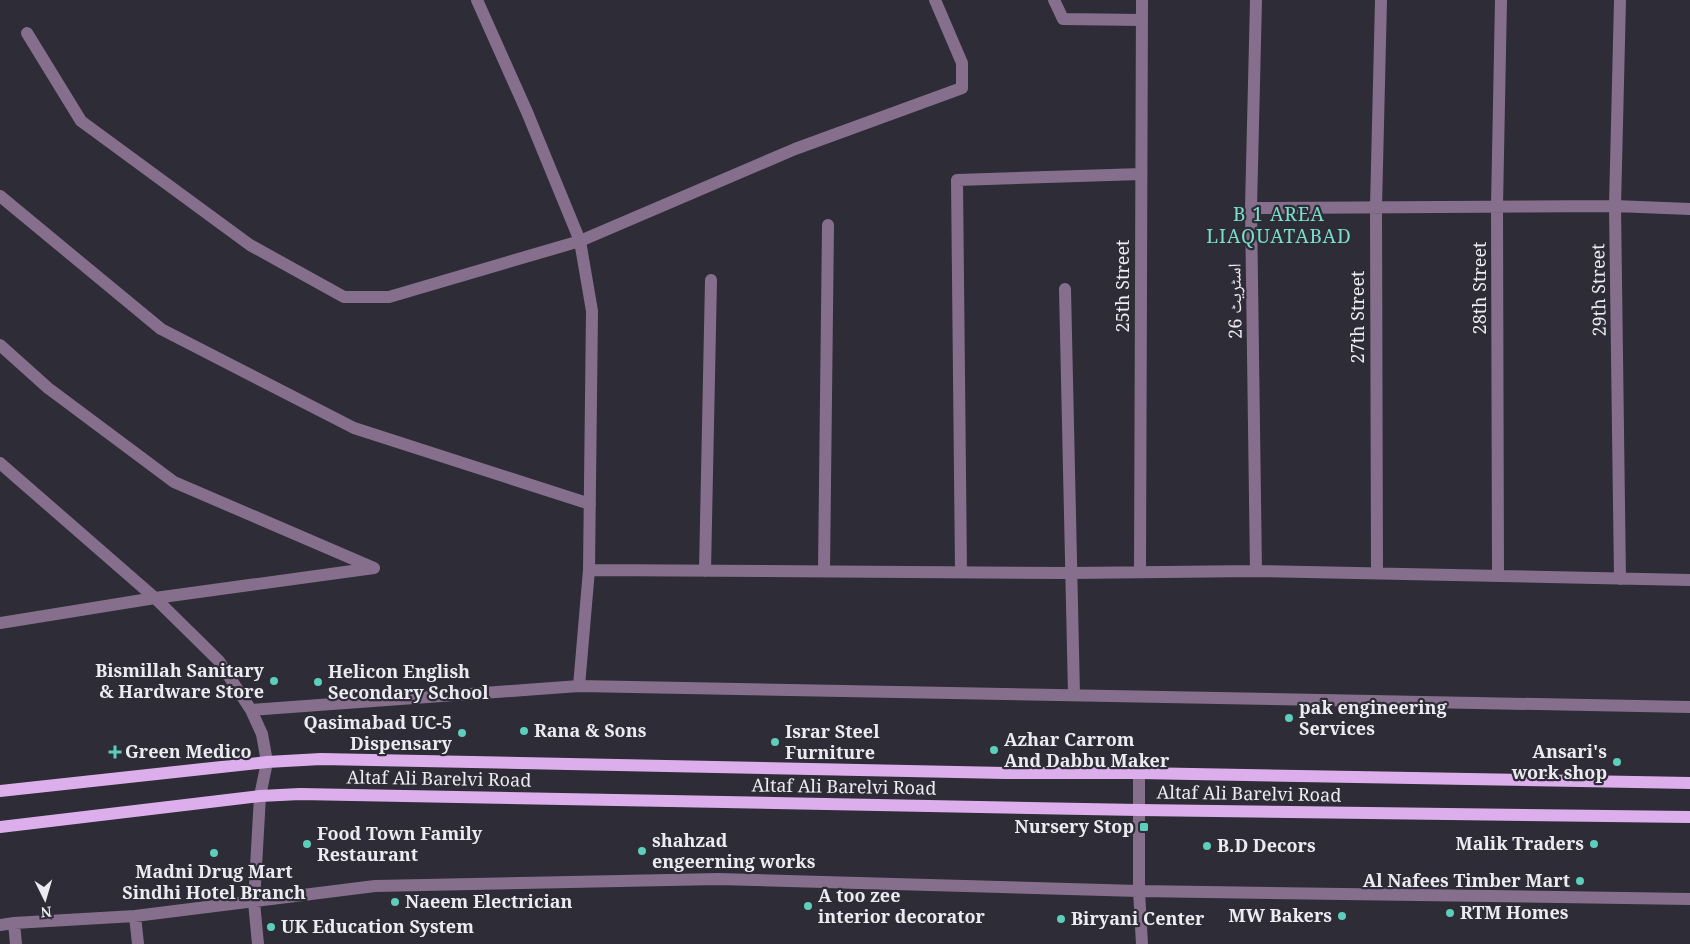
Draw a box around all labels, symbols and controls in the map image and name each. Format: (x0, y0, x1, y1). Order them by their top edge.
district label: B 1 AREA LIAQUATABAD (1206, 201, 1352, 249)
street label: 25th Street (1110, 240, 1134, 332)
street label: 28th Street (1467, 242, 1491, 334)
street label: 29th Street (1585, 243, 1611, 337)
street label: اسٹریٹ 26 (1221, 263, 1247, 339)
street label: 27th Street (1345, 271, 1369, 363)
place label: Bismillah Sanitary & Hardware Store (95, 658, 265, 703)
place label: Helicon English Secondary School (328, 659, 489, 704)
marker: Bismillah Sanitary & Hardware Store (268, 675, 280, 687)
marker: Helicon English Secondary School (312, 676, 324, 688)
place label: pak engineering Services (1299, 695, 1448, 740)
place label: Qasimabad UC-5 Dispensary (303, 710, 453, 755)
marker: pak engineering Services (1283, 712, 1295, 724)
place label: Rana & Sons (534, 718, 647, 742)
place label: Israr Steel Furniture (785, 719, 880, 764)
marker: Rana & Sons (518, 725, 530, 737)
marker: Qasimabad UC-5 Dispensary (456, 727, 468, 739)
place label: Azhar Carrom And Dabbu Maker (1004, 727, 1170, 772)
marker: Israr Steel Furniture (769, 736, 781, 748)
place label: Green Medico (125, 739, 252, 763)
place label: Ansari's work shop (1511, 739, 1607, 784)
marker: Azhar Carrom And Dabbu Maker (988, 744, 1000, 756)
marker: Green Medico (109, 746, 121, 758)
marker: Ansari's work shop (1611, 756, 1623, 768)
street label: Altaf Ali Barelvi Road (347, 764, 532, 792)
street label: Altaf Ali Barelvi Road (752, 772, 937, 800)
street label: Altaf Ali Barelvi Road (1157, 779, 1342, 807)
place label: Nursery Stop (1015, 814, 1134, 838)
place label: Food Town Family Restaurant (317, 821, 483, 866)
marker: Nursery Stop (1138, 821, 1150, 833)
place label: shahzad engeerning works (652, 828, 816, 873)
place label: Malik Traders (1456, 831, 1584, 855)
place label: B.D Decors (1217, 833, 1316, 857)
marker: Food Town Family Restaurant (301, 838, 313, 850)
marker: Malik Traders (1588, 838, 1600, 850)
marker: B.D Decors (1201, 840, 1213, 852)
marker: shahzad engeerning works (636, 845, 648, 857)
marker: Madni Drug Mart Sindhi Hotel Branch (208, 847, 220, 859)
place label: Madni Drug Mart Sindhi Hotel Branch (122, 859, 306, 904)
place label: Al Nafees Timber Mart (1363, 868, 1570, 892)
north arrow (20, 874, 70, 924)
marker: Al Nafees Timber Mart (1574, 875, 1586, 887)
place label: A too zee interior decorator (818, 883, 986, 928)
place label: Naeem Electrician (405, 889, 573, 913)
marker: Naeem Electrician (389, 896, 401, 908)
marker: A too zee interior decorator (802, 900, 814, 912)
place label: RTM Homes (1460, 900, 1569, 924)
text: N (40, 903, 53, 922)
place label: MW Bakers (1229, 903, 1332, 927)
place label: Biryani Center (1071, 906, 1205, 930)
marker: RTM Homes (1444, 907, 1456, 919)
marker: MW Bakers (1336, 910, 1348, 922)
marker: Biryani Center (1055, 913, 1067, 925)
place label: UK Education System (281, 914, 474, 938)
marker: UK Education System (265, 921, 277, 933)

